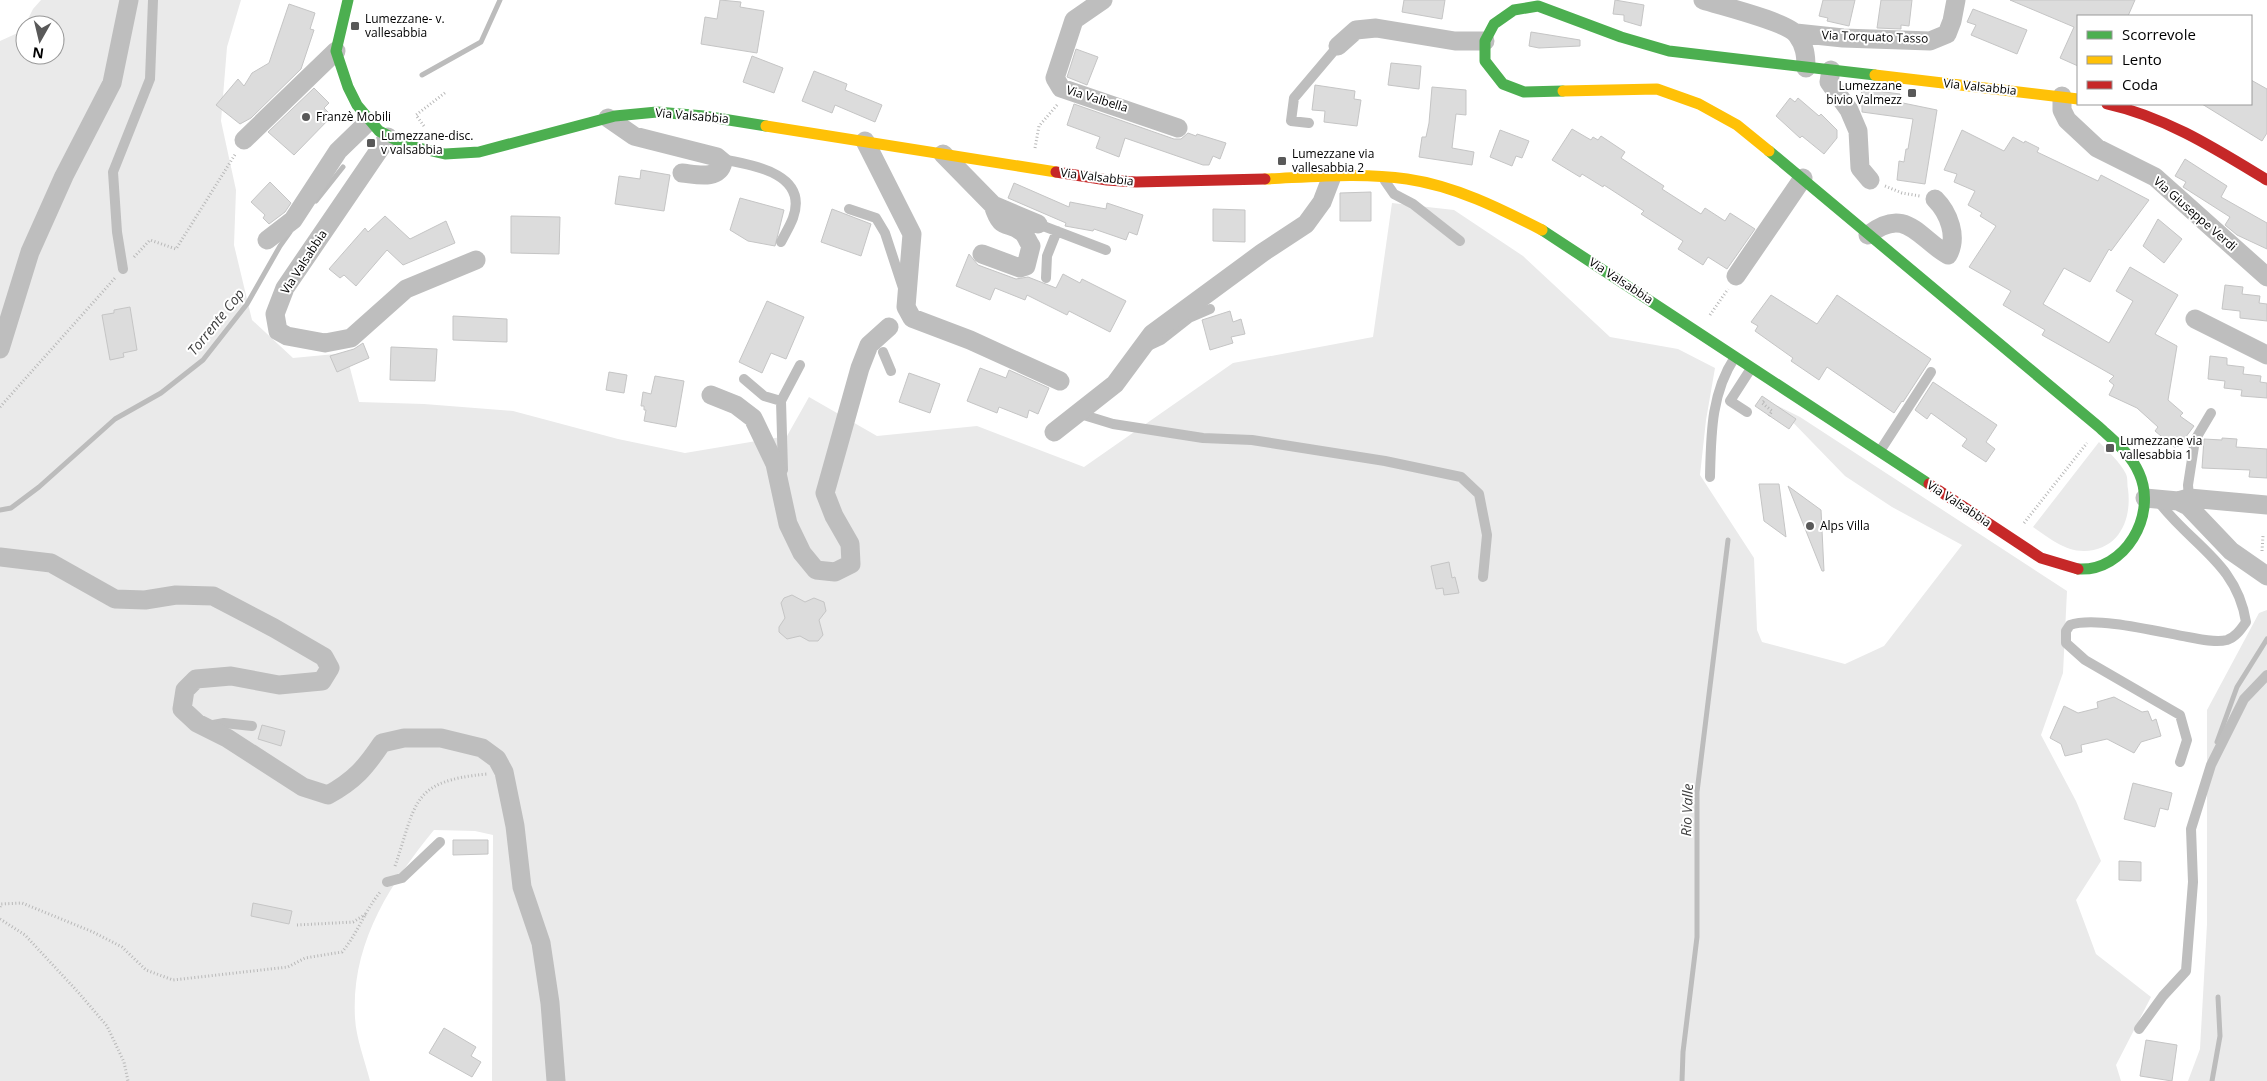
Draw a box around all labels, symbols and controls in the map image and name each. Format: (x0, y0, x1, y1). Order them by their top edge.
place label: Lumezzane- v. vallesabbia (365, 10, 445, 41)
north arrow (15, 15, 65, 65)
legend (2077, 15, 2252, 105)
marker: Lumezzane- v. vallesabbia (349, 20, 361, 32)
text: Scorrevole (2122, 24, 2196, 44)
street label: Via Torquato Tasso (1821, 26, 1929, 47)
text: N (31, 43, 45, 64)
text: Lento (2122, 49, 2162, 69)
street label: Via Valsabbia (1943, 74, 2018, 99)
text: Coda (2122, 74, 2158, 94)
place label: Lumezzane bivio Valmezz (1826, 77, 1902, 108)
street label: Via Valbella (1064, 81, 1130, 116)
marker: Lumezzane bivio Valmezz (1906, 87, 1918, 99)
street label: Via Valsabbia (655, 104, 729, 127)
place label: Franzè Mobili (316, 108, 391, 125)
marker: Franzè Mobili (300, 111, 312, 123)
place label: Lumezzane-disc. v valsabbia (381, 127, 473, 158)
marker: Lumezzane-disc. v valsabbia (365, 137, 377, 149)
place label: Lumezzane via vallesabbia 2 (1292, 145, 1374, 176)
marker: Lumezzane via vallesabbia 2 (1276, 155, 1288, 167)
street label: Via Valsabbia (1060, 164, 1135, 189)
street label: Via Giuseppe Verdi (2150, 173, 2241, 255)
street label: Via Valsabbia (276, 226, 331, 297)
street label: Via Valsabbia (1586, 253, 1657, 308)
water label: Torrente Cop (183, 284, 248, 359)
place label: Lumezzane via vallesabbia 1 (2120, 432, 2202, 463)
marker: Lumezzane via vallesabbia 1 (2104, 442, 2116, 454)
street label: Via Valsabbia (1924, 476, 1995, 531)
place label: Alps Villa (1820, 517, 1870, 534)
marker: Alps Villa (1804, 520, 1816, 532)
water label: Rio Valle (1676, 783, 1697, 837)

